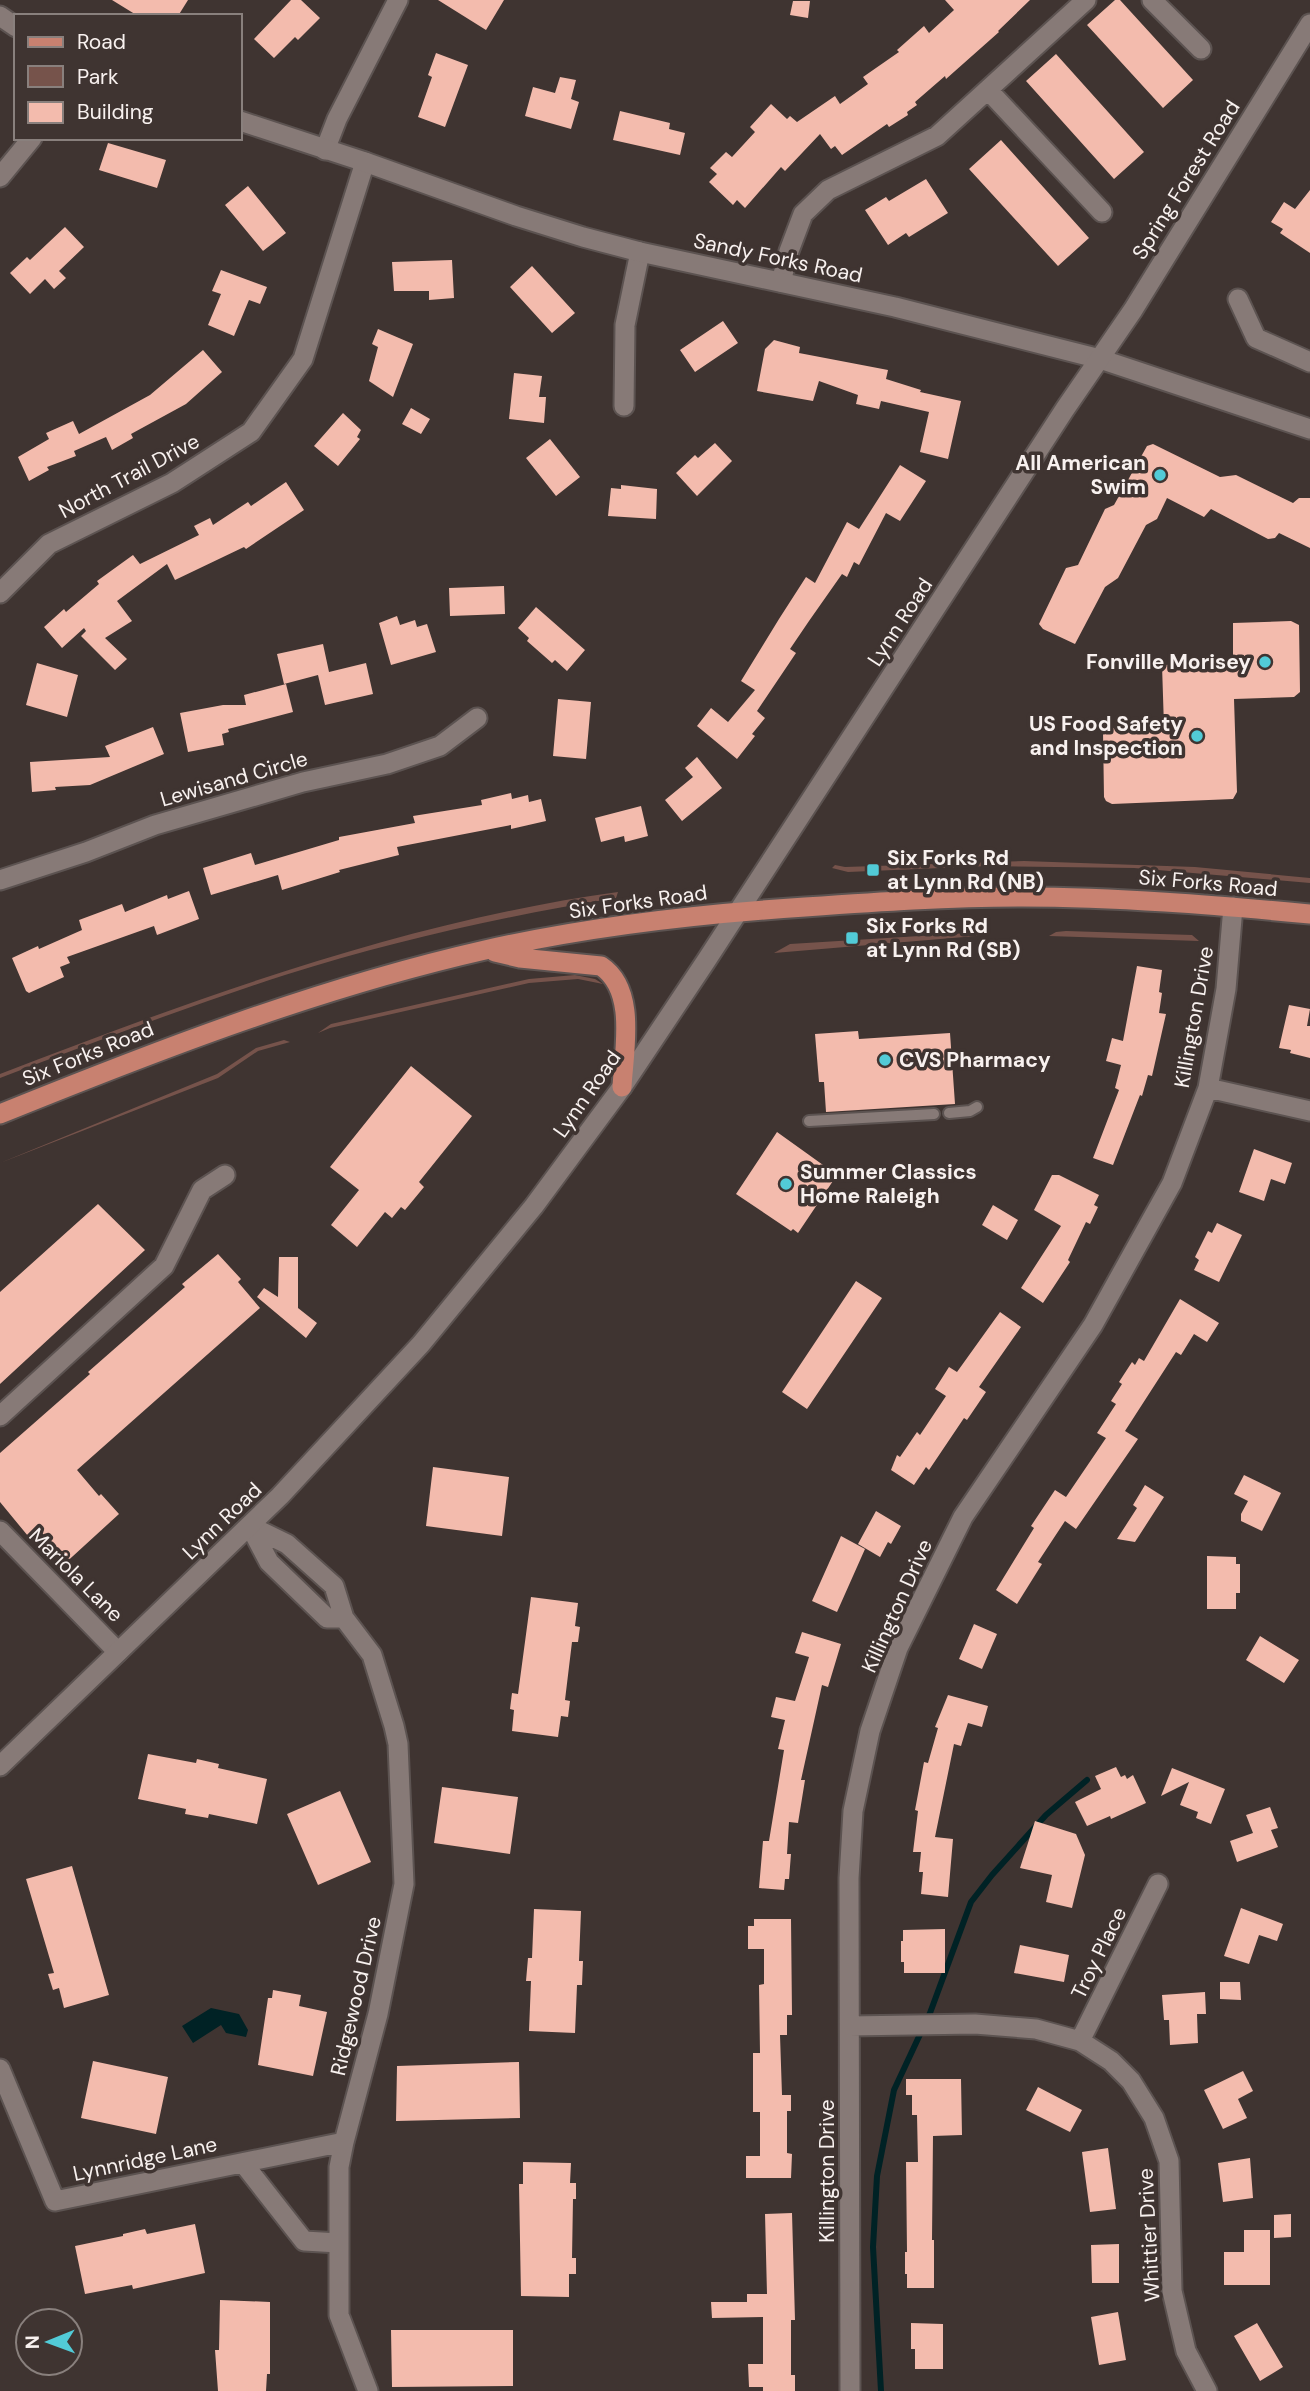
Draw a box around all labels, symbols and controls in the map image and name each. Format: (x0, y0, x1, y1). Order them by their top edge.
legend (14, 14, 242, 140)
text: Road (77, 28, 126, 56)
text: Park (77, 63, 119, 91)
street label: Spring Forest Road (1126, 95, 1246, 265)
text: Building (77, 98, 154, 126)
street label: Sandy Forks Road (691, 226, 865, 290)
street label: North Trail Drive (54, 427, 204, 525)
place label: All American Swim (1015, 449, 1146, 501)
marker: All American Swim (1152, 467, 1168, 483)
street label: Lynn Road (861, 572, 939, 672)
place label: Fonville Morisey (1086, 648, 1251, 676)
marker: Fonville Morisey (1257, 654, 1273, 670)
place label: US Food Safety and Inspection (1029, 710, 1183, 762)
marker: US Food Safety and Inspection (1189, 728, 1205, 744)
street label: Lewisand Circle (157, 745, 311, 813)
place label: Six Forks Rd at Lynn Rd (NB) (887, 844, 1044, 896)
marker: Six Forks Rd at Lynn Rd (NB) (865, 862, 881, 878)
street label: Six Forks Road (1137, 863, 1279, 903)
street label: Six Forks Road (567, 878, 709, 926)
place label: Six Forks Rd at Lynn Rd (SB) (866, 912, 1020, 964)
marker: Six Forks Rd at Lynn Rd (SB) (844, 930, 860, 946)
street label: Killington Drive (1168, 944, 1220, 1090)
street label: Six Forks Road (18, 1015, 158, 1093)
street label: Lynn Road (547, 1045, 627, 1143)
place label: CVS Pharmacy (899, 1046, 1051, 1074)
marker: CVS Pharmacy (877, 1052, 893, 1068)
place label: Summer Classics Home Raleigh (800, 1158, 977, 1210)
marker: Summer Classics Home Raleigh (778, 1176, 794, 1192)
street label: Lynn Road (176, 1476, 268, 1566)
street label: Mariola Lane (23, 1522, 129, 1628)
street label: Killington Drive (855, 1535, 939, 1677)
street label: Troy Place (1065, 1902, 1133, 2004)
street label: Ridgewood Drive (324, 1914, 388, 2078)
street label: Killington Drive (813, 2099, 841, 2243)
street label: Lynnridge Lane (70, 2130, 220, 2188)
street label: Whittier Drive (1132, 2167, 1166, 2303)
north arrow (14, 2307, 84, 2377)
text: N (20, 2335, 45, 2349)

